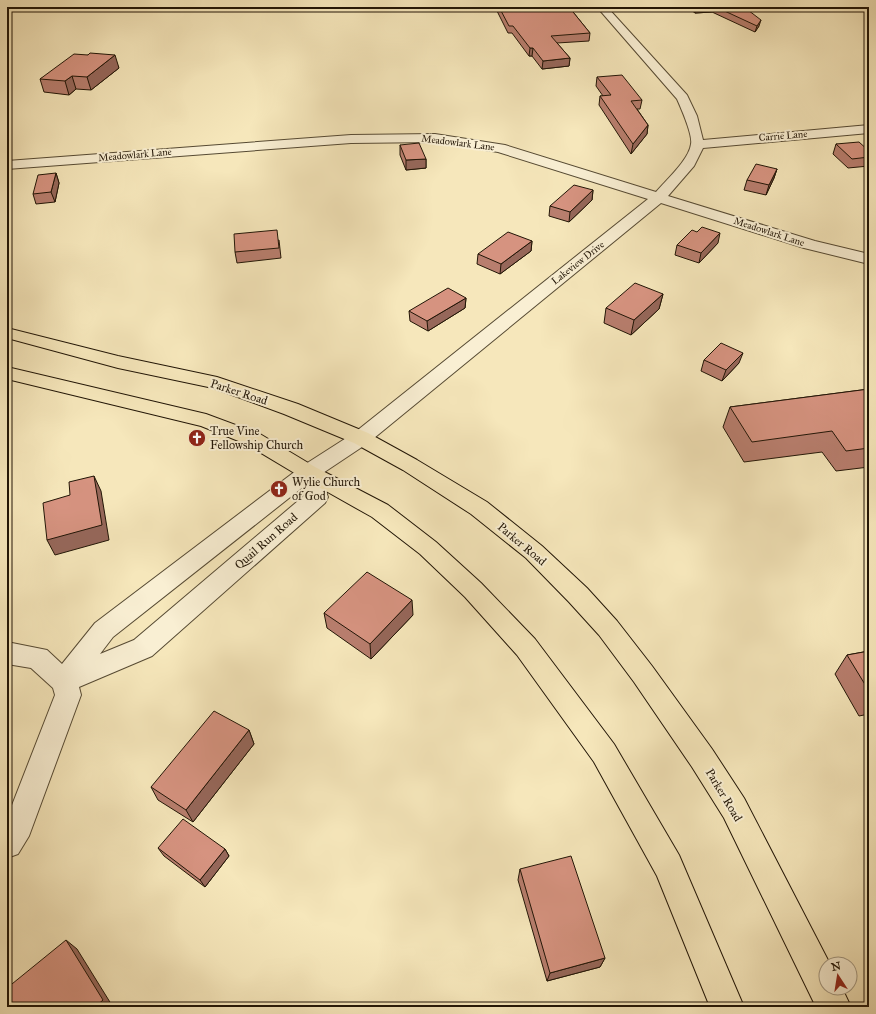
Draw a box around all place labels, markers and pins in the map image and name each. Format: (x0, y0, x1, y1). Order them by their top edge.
place label: True Vine Fellowship Church (210, 424, 304, 452)
church icon: True Vine Fellowship Church (187, 428, 207, 448)
place label: Wylie Church of God (292, 475, 361, 503)
church icon: Wylie Church of God (269, 479, 289, 499)

